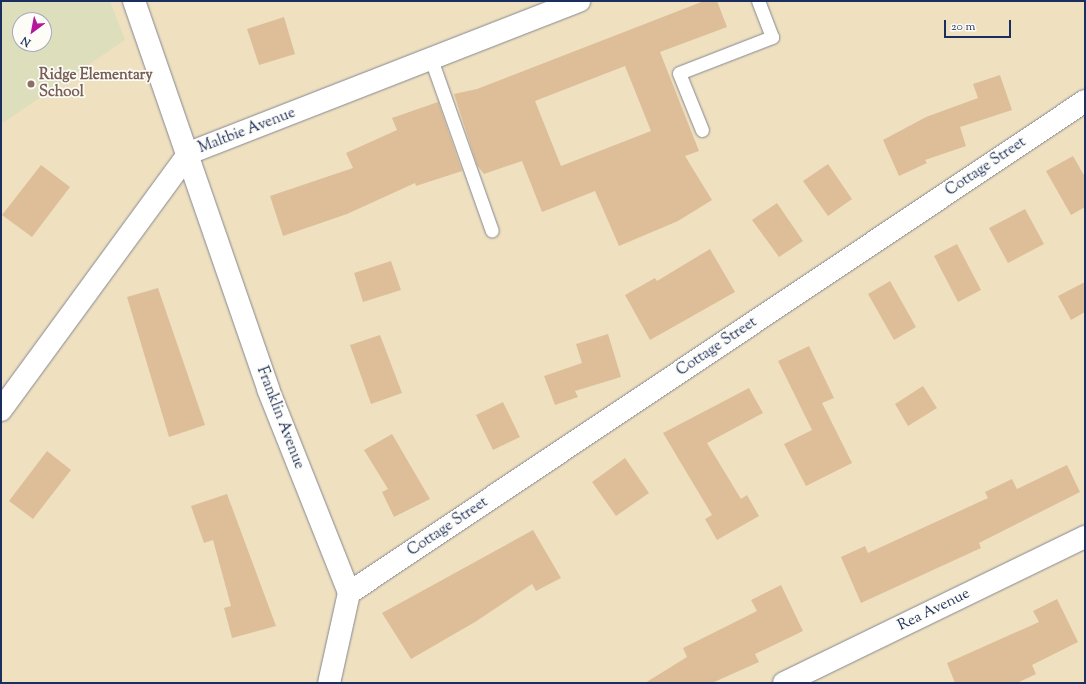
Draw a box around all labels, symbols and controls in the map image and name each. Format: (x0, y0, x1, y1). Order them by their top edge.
north arrow (12, 12, 52, 52)
scale bar (946, 12, 1013, 38)
text: 20 m (951, 18, 975, 36)
text: N (18, 32, 34, 50)
place label: Ridge Elementary School (39, 66, 153, 101)
marker: Ridge Elementary School (26, 79, 36, 89)
street label: Maltbie Avenue (196, 104, 298, 158)
street label: Cottage Street (942, 134, 1030, 200)
street label: Cottage Street (673, 314, 761, 380)
street label: Franklin Avenue (252, 364, 308, 472)
street label: Cottage Street (404, 494, 492, 560)
street label: Rea Avenue (895, 585, 973, 635)

